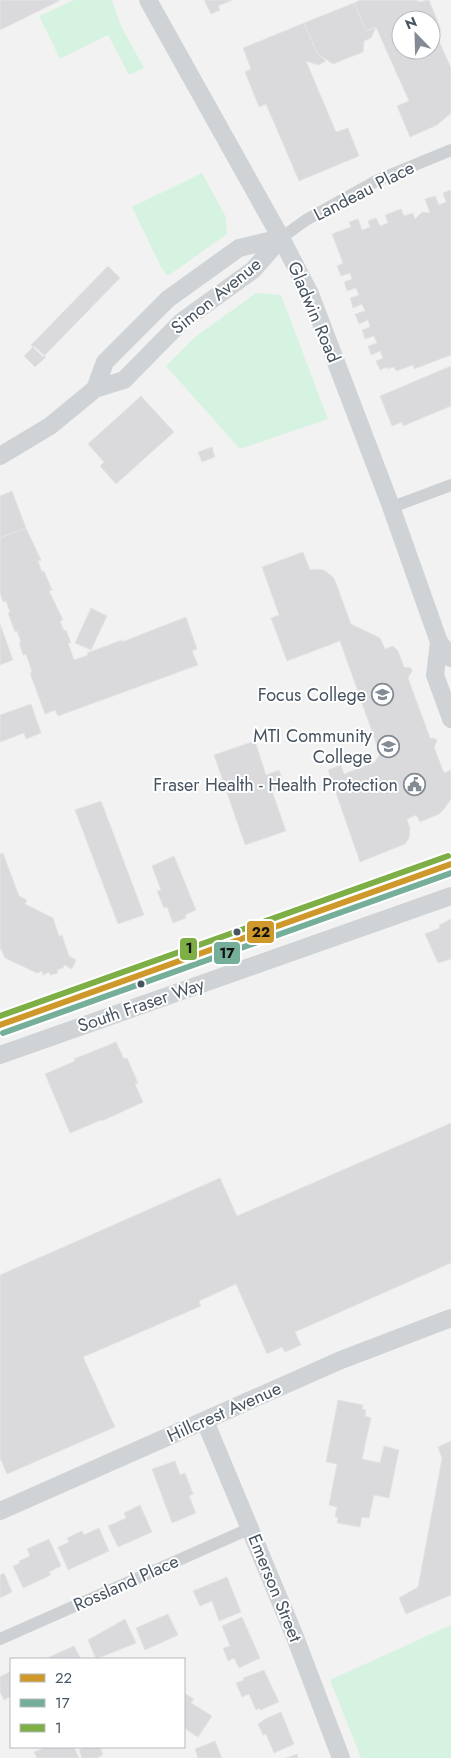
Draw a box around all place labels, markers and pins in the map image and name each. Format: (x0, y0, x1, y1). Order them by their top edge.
place label: Focus College (258, 682, 366, 708)
school or university icon: Focus College (370, 683, 394, 707)
place label: MTI Community College (253, 723, 372, 770)
school or university icon: MTI Community College (376, 734, 400, 758)
place label: Fraser Health - Health Protection (153, 772, 398, 798)
public building icon: Fraser Health - Health Protection (402, 773, 426, 797)
unlabelled marker (232, 927, 242, 937)
unlabelled marker (136, 979, 146, 989)

